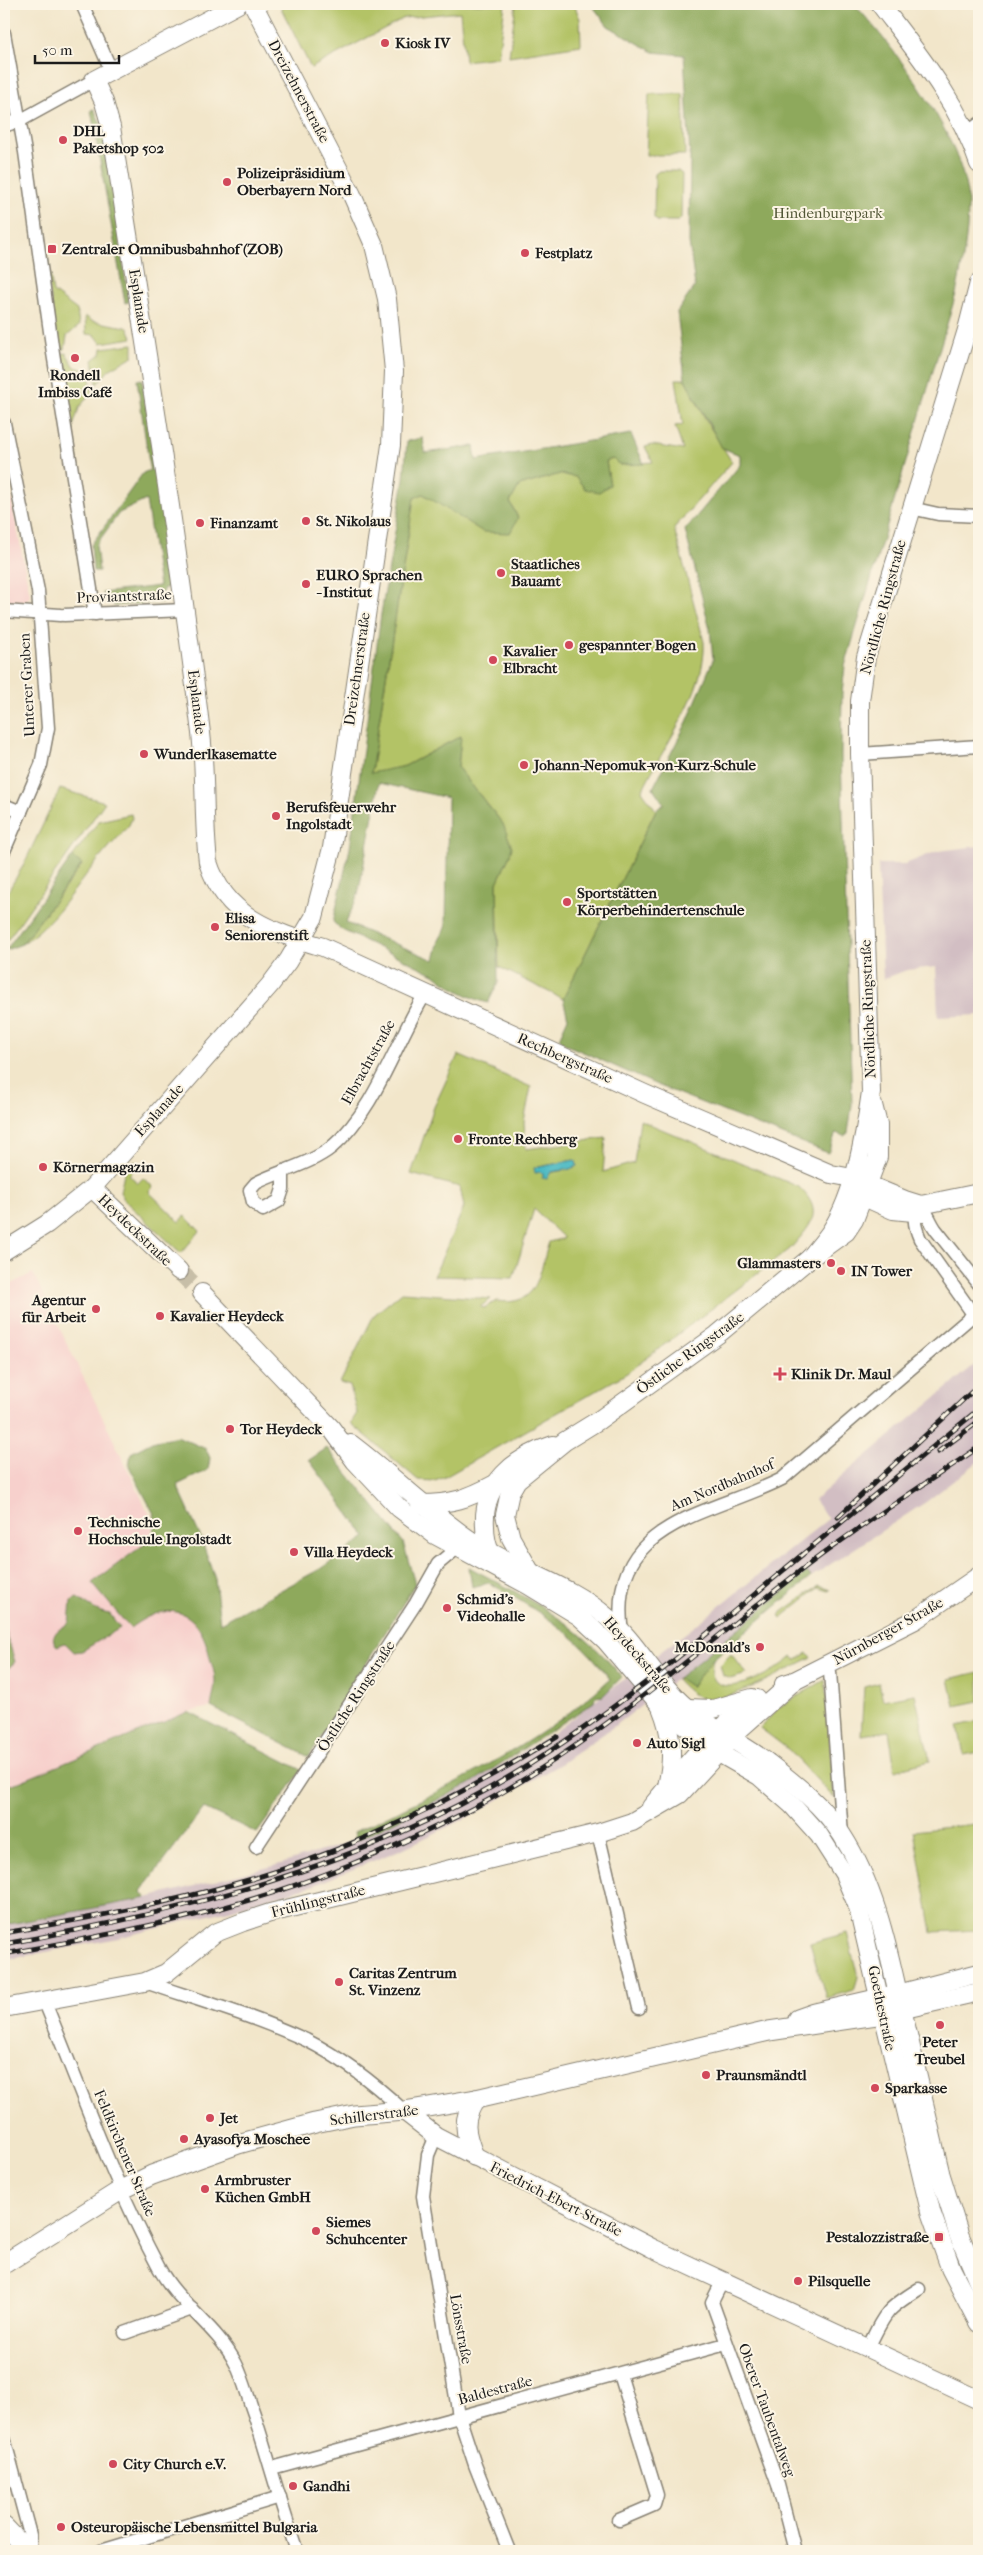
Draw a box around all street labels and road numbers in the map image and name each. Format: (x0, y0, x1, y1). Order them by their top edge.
street label: Dreizehnerstraße (264, 36, 334, 146)
street label: Esplanade (125, 267, 153, 335)
street label: Nördliche Ringstraße (856, 537, 910, 676)
street label: Proviantstraße (76, 585, 173, 607)
street label: Dreizehnerstraße (340, 611, 374, 727)
street label: Unterer Graben (15, 632, 39, 738)
street label: Esplanade (184, 669, 210, 736)
street label: Nördliche Ringstraße (857, 939, 879, 1079)
street label: Elbrachtstraße (337, 1016, 399, 1108)
street label: Rechbergstraße (515, 1029, 616, 1087)
street label: Esplanade (131, 1079, 188, 1140)
street label: Heydeckstraße (94, 1190, 176, 1270)
street label: Östliche Ringstraße (633, 1308, 748, 1398)
street label: Am Nordbahnhof (666, 1454, 779, 1515)
street label: Nürnberger Straße (830, 1593, 947, 1669)
street label: Heydeckstraße (600, 1613, 677, 1698)
street label: Östliche Ringstraße (313, 1637, 399, 1755)
street label: Frühlingstraße (269, 1880, 368, 1921)
street label: Goethestraße (864, 1964, 900, 2053)
street label: Feldkirchener Straße (90, 2087, 160, 2220)
street label: Schillerstraße (329, 2101, 420, 2129)
street label: Friedrich-Ebert-Straße (487, 2158, 626, 2240)
street label: Lönsstraße (446, 2293, 476, 2366)
street label: Oberer Taubentalweg (734, 2341, 800, 2480)
street label: Baldestraße (456, 2371, 535, 2409)

